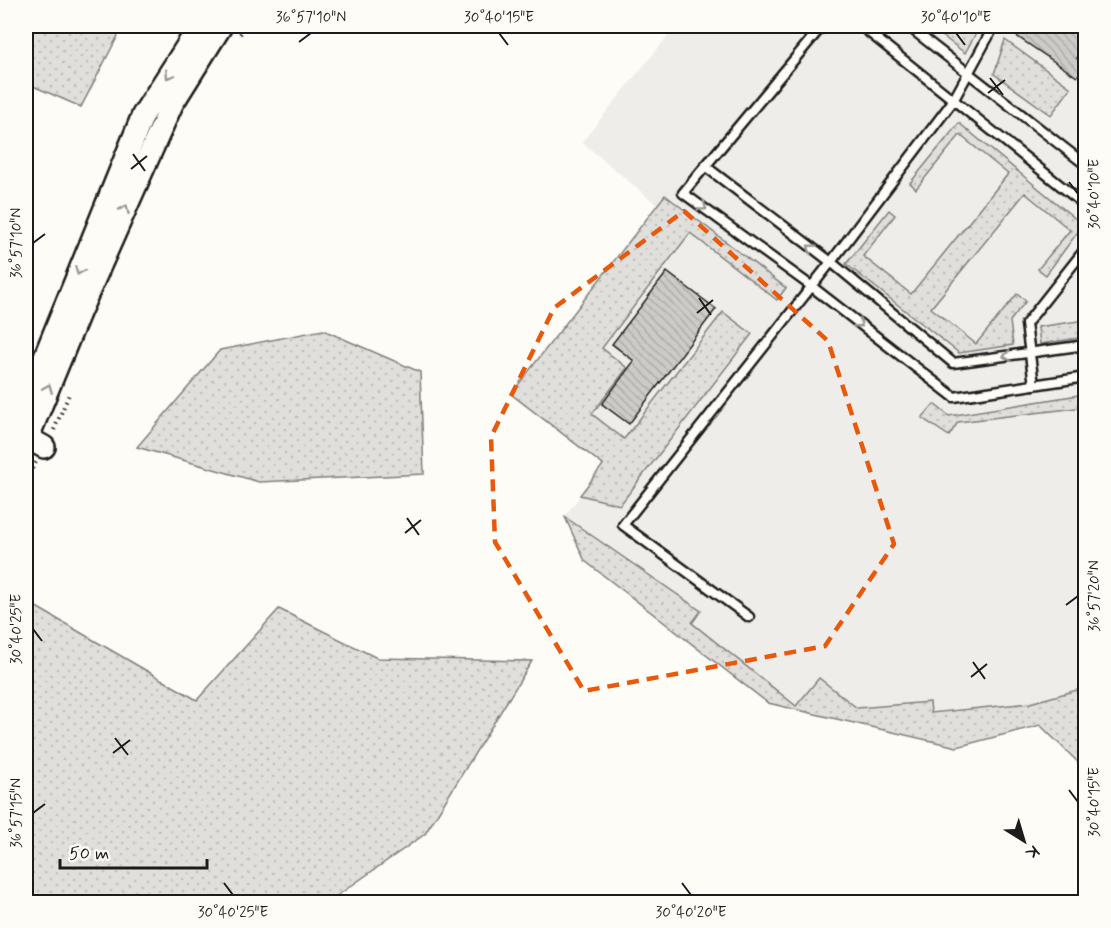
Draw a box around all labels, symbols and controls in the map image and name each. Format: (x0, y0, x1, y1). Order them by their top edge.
text: 36°57'10"N (276, 8, 346, 28)
text: 30°40'15"E (464, 8, 534, 28)
text: 30°40'10"E (921, 8, 991, 28)
one-way arrow (164, 69, 176, 79)
text: 30°40'10"E (1085, 159, 1105, 229)
one-way arrow (696, 200, 707, 211)
one-way arrow (118, 205, 130, 216)
text: 36°57'10"N (7, 208, 27, 278)
one-way arrow (807, 244, 818, 255)
one-way arrow (74, 265, 86, 276)
one-way arrow (853, 316, 864, 327)
one-way arrow (1002, 349, 1011, 361)
one-way arrow (41, 384, 53, 395)
text: 36°57'20"N (1085, 560, 1105, 632)
text: 30°40'25"E (7, 594, 27, 664)
text: 30°40'15"E (1085, 767, 1105, 837)
text: 36°57'15"N (7, 778, 27, 848)
north arrow (994, 811, 1054, 871)
scale bar (60, 832, 207, 870)
text: K (1021, 840, 1043, 864)
text: 50 m (69, 842, 109, 866)
text: 30°40'25"E (198, 903, 268, 923)
text: 30°40'20"E (655, 903, 727, 923)

